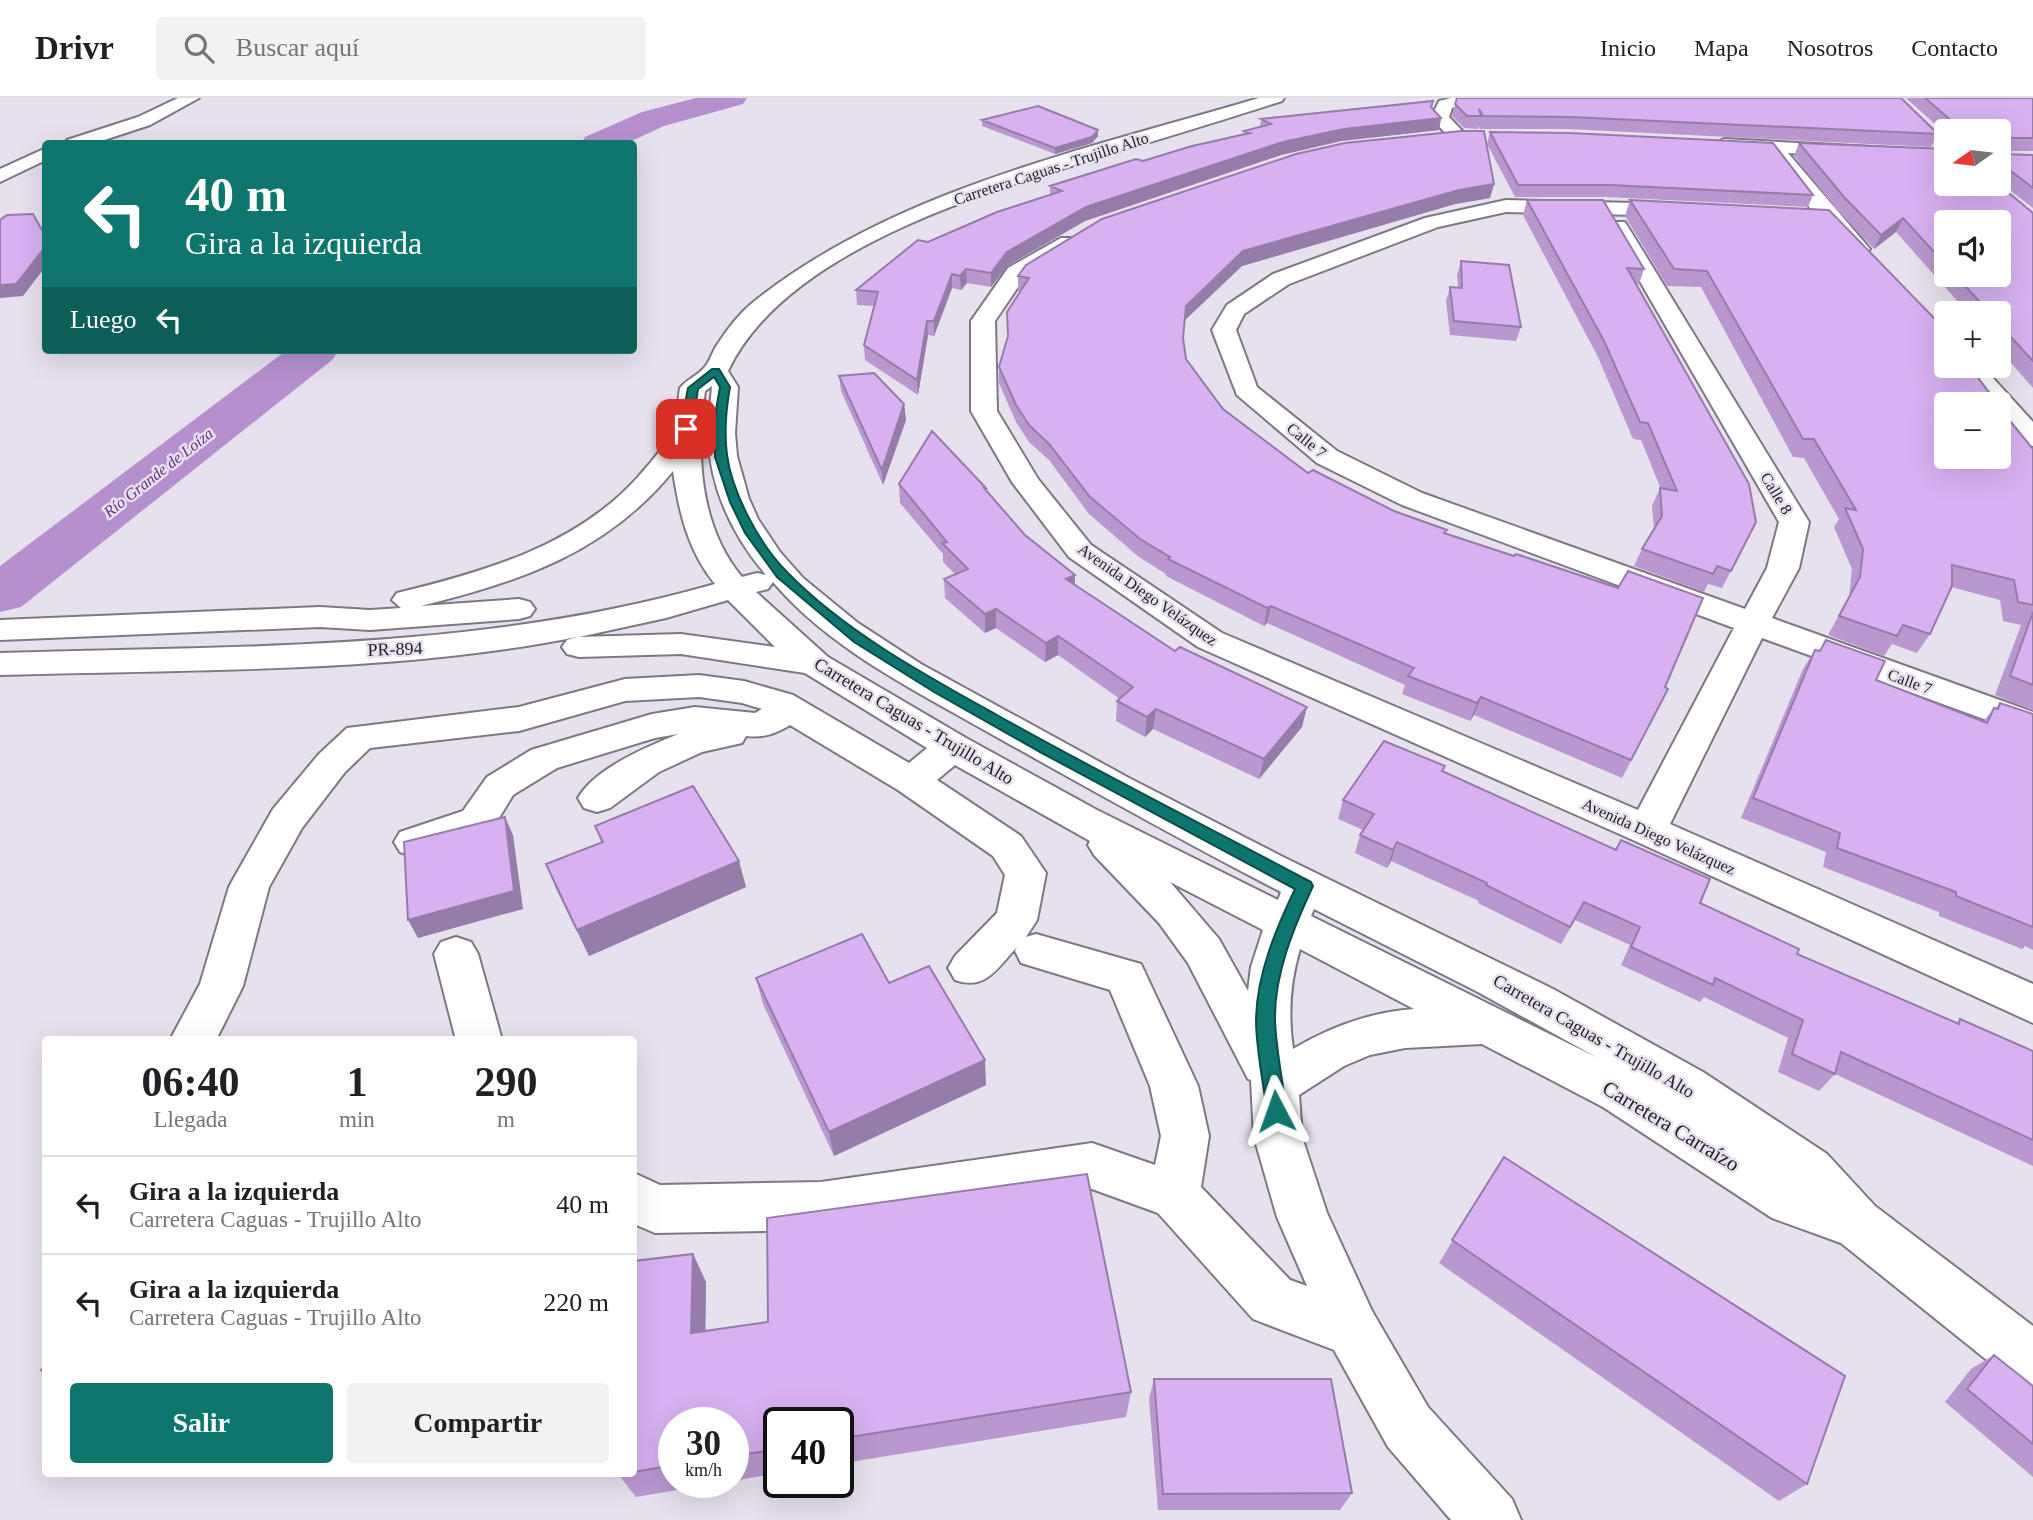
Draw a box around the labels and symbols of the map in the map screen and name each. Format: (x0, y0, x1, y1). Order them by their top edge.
north arrow (1934, 119, 2011, 196)
street label: Carretera Caguas - Trujillo Alto (952, 129, 1151, 209)
pin (656, 399, 716, 459)
street label: Calle 7 (1284, 419, 1330, 461)
water label: Río Grande de Loíza (100, 425, 216, 521)
street label: Calle 8 (1757, 469, 1796, 517)
street label: Avenida Diego Velázquez (1074, 540, 1220, 650)
street label: PR-894 (367, 638, 423, 660)
street label: Carretera Caguas - Trujillo Alto (811, 653, 1017, 789)
street label: Calle 7 (1885, 666, 1934, 697)
street label: Avenida Diego Velázquez (1579, 795, 1738, 879)
street label: Carretera Caguas - Trujillo Alto (1490, 970, 1698, 1102)
position arrow (1239, 1074, 1313, 1148)
street label: Carretera Carraízo (1598, 1076, 1744, 1176)
speed limit sign: 40 (763, 1407, 854, 1498)

